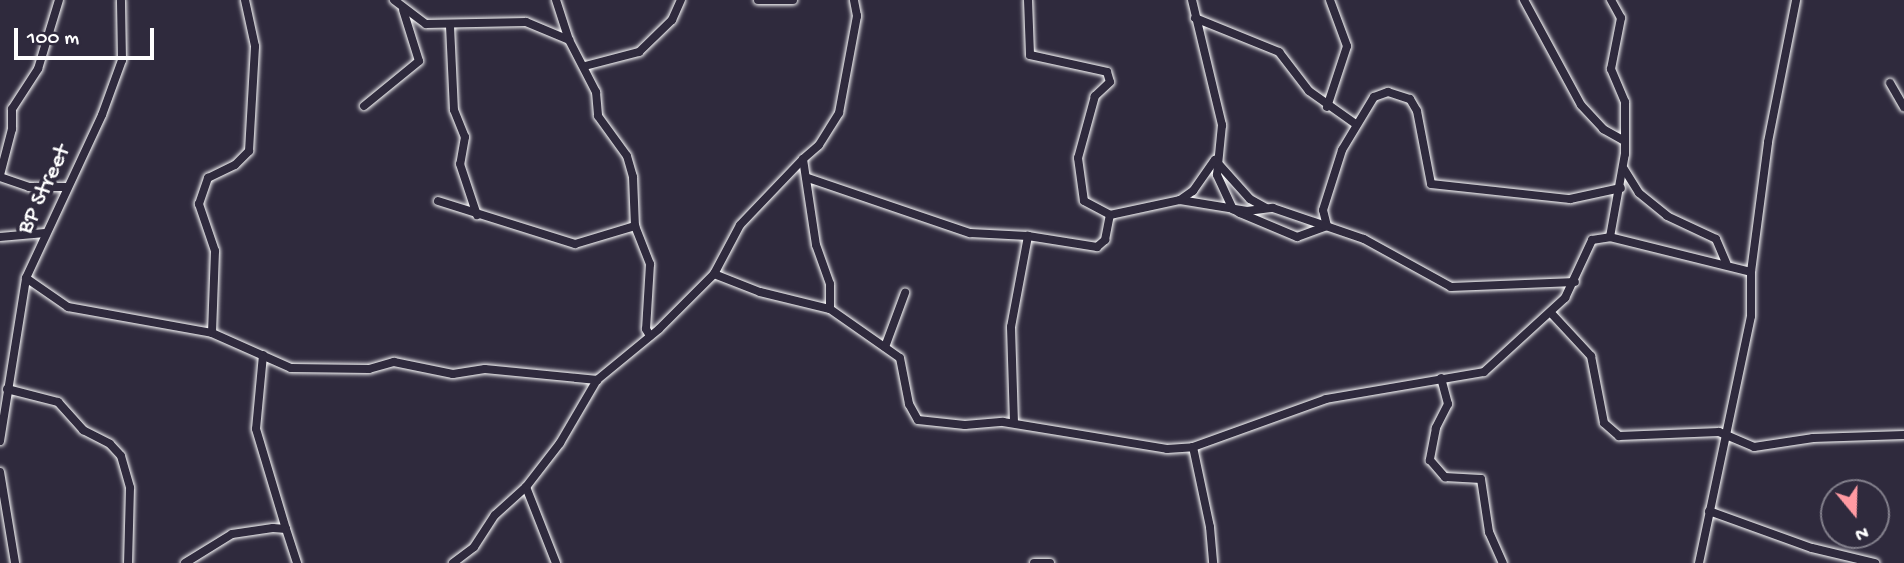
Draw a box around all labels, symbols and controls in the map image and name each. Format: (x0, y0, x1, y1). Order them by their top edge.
scale bar (18, 14, 158, 58)
text: 100 m (27, 27, 79, 52)
street label: BP Street (12, 141, 78, 239)
north arrow (1820, 479, 1890, 549)
text: N (1852, 520, 1871, 545)

